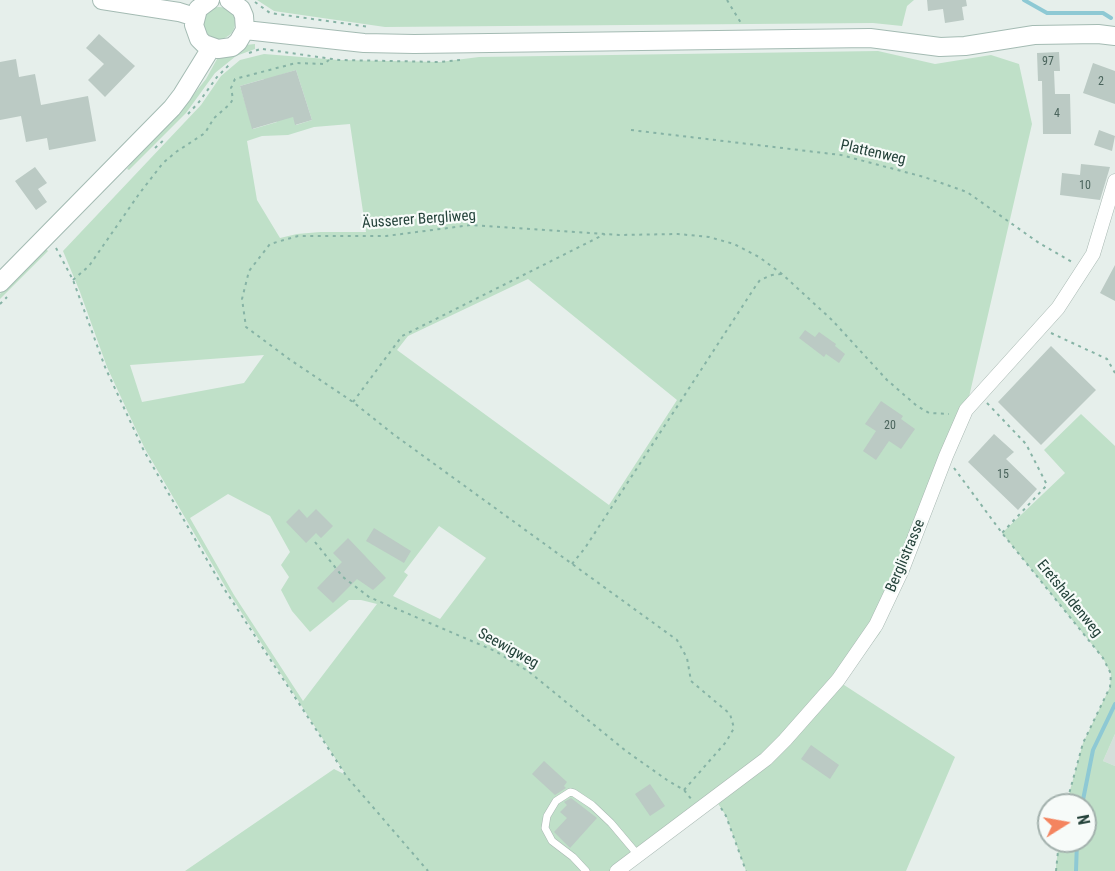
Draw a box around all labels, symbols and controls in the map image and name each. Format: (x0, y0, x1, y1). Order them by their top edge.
house number: 97 (1042, 55, 1054, 69)
house number: 2 (1098, 75, 1104, 89)
house number: 4 (1054, 107, 1060, 121)
street label: Plattenweg (839, 137, 907, 169)
house number: 10 (1079, 179, 1091, 193)
street label: Äusserer Bergliweg (361, 207, 477, 233)
house number: 20 (884, 419, 896, 433)
house number: 15 (997, 468, 1009, 482)
street label: Berglistrasse (883, 517, 929, 595)
street label: Eretshaldenweg (1032, 557, 1106, 641)
street label: Seewigweg (475, 625, 541, 673)
north arrow (1037, 793, 1097, 853)
text: N (1073, 813, 1093, 826)

